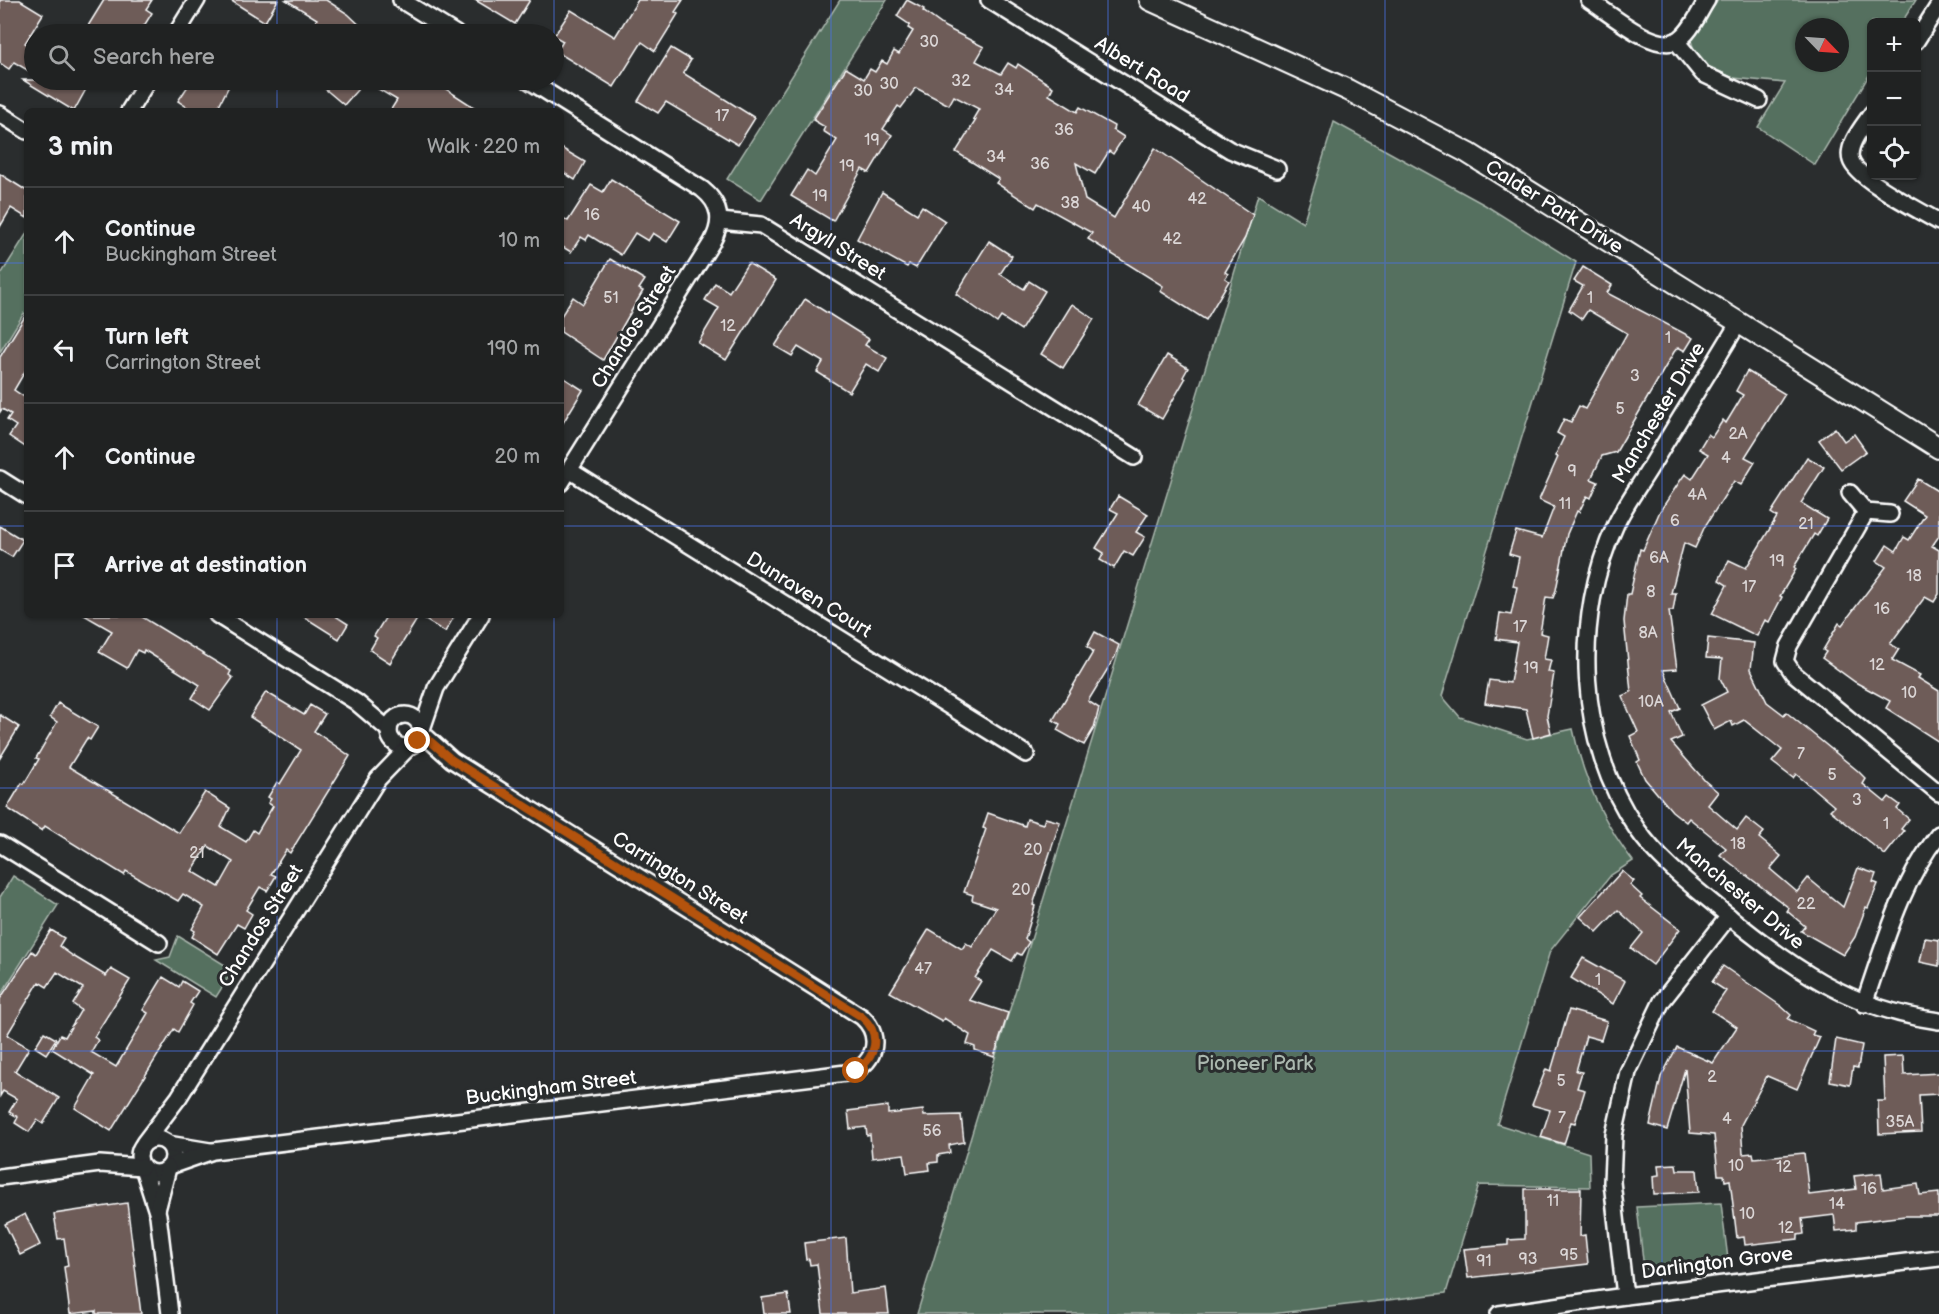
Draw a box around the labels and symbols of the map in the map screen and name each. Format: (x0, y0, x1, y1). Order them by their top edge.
north arrow (1795, 18, 1849, 72)
street label: Albert Road (1090, 31, 1194, 109)
house number: 30 (919, 33, 939, 52)
house number: 32 (951, 72, 971, 91)
house number: 30 (879, 75, 899, 94)
house number: 34 (994, 81, 1014, 100)
house number: 30 (853, 82, 873, 101)
house number: 17 (715, 107, 729, 126)
house number: 36 (1054, 121, 1074, 140)
house number: 19 (864, 131, 880, 150)
house number: 34 (986, 148, 1006, 167)
house number: 36 (1030, 155, 1050, 174)
street label: Calder Park Drive (1480, 155, 1628, 259)
house number: 19 (839, 157, 855, 176)
house number: 19 (812, 187, 828, 206)
house number: 42 (1187, 190, 1207, 209)
house number: 38 (1060, 194, 1080, 213)
house number: 40 (1131, 198, 1151, 217)
house number: 16 (584, 206, 600, 225)
street label: Argyll Street (786, 208, 890, 286)
house number: 42 (1162, 230, 1182, 249)
street label: Chandos Street (587, 261, 681, 393)
house number: 51 (603, 289, 619, 308)
house number: 1 (1587, 289, 1593, 308)
house number: 12 (720, 317, 736, 336)
house number: 1 (1665, 329, 1671, 348)
street label: Manchester Drive (1607, 338, 1711, 488)
house number: 3 (1630, 367, 1640, 386)
house number: 5 (1615, 400, 1625, 419)
house number: 2A (1728, 425, 1748, 444)
house number: 4 (1721, 449, 1731, 468)
house number: 9 (1567, 462, 1577, 481)
house number: 4A (1687, 486, 1707, 505)
house number: 11 (1559, 495, 1571, 514)
house number: 6 (1670, 512, 1680, 531)
house number: 21 (1798, 515, 1814, 534)
street label: Dunraven Court (742, 547, 876, 643)
house number: 6A (1649, 549, 1669, 568)
house number: 19 (1769, 552, 1785, 571)
house number: 18 (1906, 567, 1922, 586)
house number: 17 (1742, 578, 1756, 597)
house number: 8 (1646, 583, 1656, 602)
house number: 16 (1874, 600, 1890, 619)
house number: 17 (1513, 618, 1527, 637)
house number: 8A (1638, 624, 1658, 643)
house number: 12 (1869, 656, 1885, 675)
house number: 19 (1523, 659, 1539, 678)
house number: 10 (1901, 684, 1917, 703)
house number: 10A (1638, 693, 1664, 712)
route end (404, 727, 430, 753)
house number: 7 (1797, 745, 1805, 764)
house number: 5 (1827, 766, 1837, 785)
house number: 3 (1852, 791, 1862, 810)
house number: 1 (1883, 815, 1889, 834)
street label: Carrington Street (608, 827, 752, 929)
street label: Manchester Drive (1671, 833, 1809, 955)
house number: 18 (1730, 835, 1746, 854)
house number: 20 (1024, 841, 1042, 860)
house number: 21 (189, 844, 205, 863)
street label: Chandos Street (214, 860, 308, 992)
house number: 20 (1012, 881, 1030, 900)
house number: 22 (1797, 895, 1816, 914)
house number: 47 (914, 960, 932, 979)
house number: 1 (1595, 971, 1601, 990)
park label: Pioneer Park (1197, 1052, 1313, 1076)
route start (842, 1057, 868, 1083)
street label: Buckingham Street (464, 1066, 638, 1110)
house number: 2 (1707, 1068, 1717, 1087)
house number: 5 (1556, 1072, 1566, 1091)
house number: 7 (1558, 1109, 1566, 1128)
house number: 4 (1722, 1110, 1732, 1129)
house number: 35A (1886, 1113, 1915, 1132)
house number: 56 (923, 1122, 942, 1141)
house number: 10 (1728, 1157, 1744, 1176)
house number: 12 (1776, 1158, 1792, 1177)
house number: 16 (1861, 1180, 1877, 1199)
house number: 11 (1547, 1192, 1559, 1211)
house number: 14 (1829, 1195, 1845, 1214)
house number: 10 (1739, 1205, 1755, 1224)
house number: 12 (1778, 1219, 1794, 1238)
street label: Darlington Grove (1640, 1242, 1794, 1284)
house number: 95 (1560, 1246, 1578, 1265)
house number: 93 (1518, 1250, 1538, 1269)
house number: 91 (1476, 1252, 1492, 1271)

